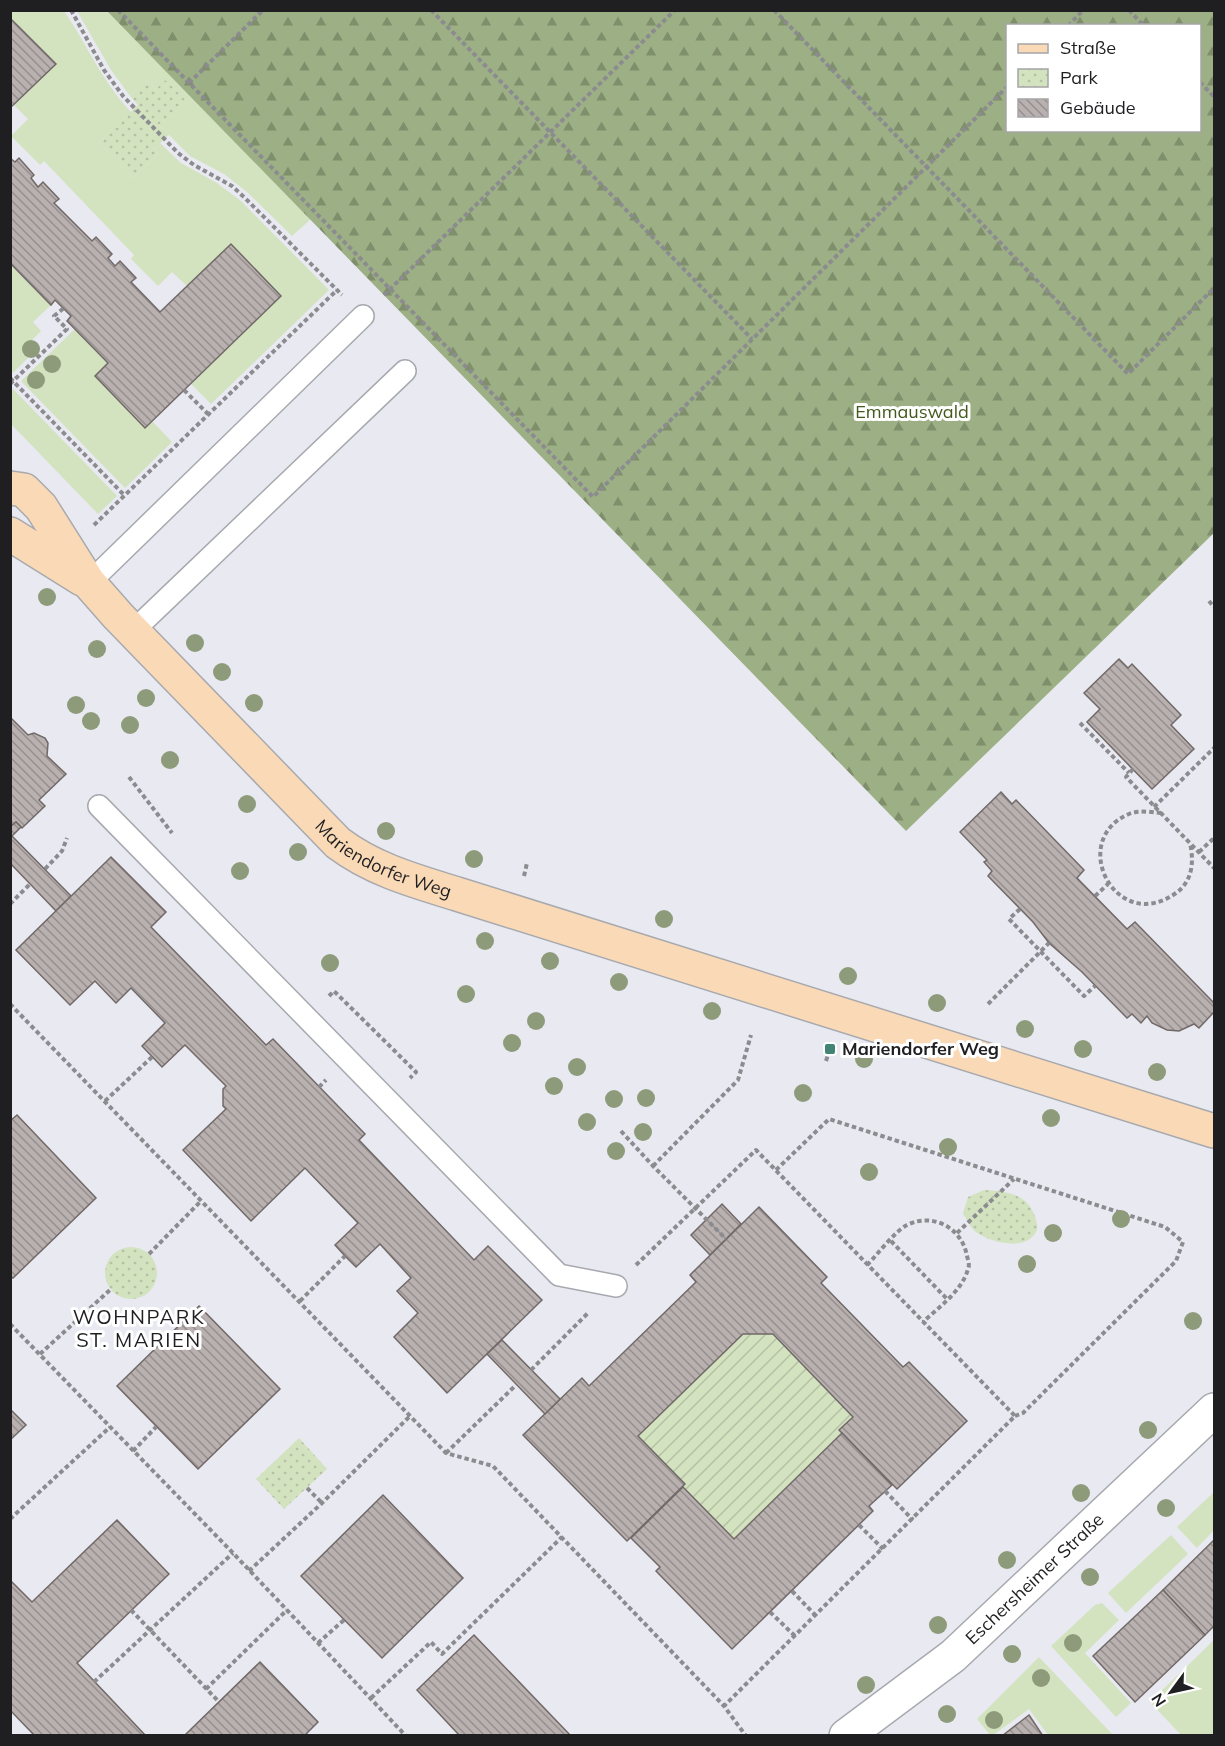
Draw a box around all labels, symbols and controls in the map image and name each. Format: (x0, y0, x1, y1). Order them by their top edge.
legend (1006, 24, 1201, 132)
text: Straße (1060, 36, 1116, 59)
text: Park (1060, 66, 1099, 89)
text: Gebäude (1060, 96, 1136, 119)
park label: Emmauswald (855, 400, 969, 423)
street label: Mariendorfer Weg (310, 814, 454, 903)
place label: Mariendorfer Weg (842, 1037, 999, 1060)
marker: Mariendorfer Weg (823, 1042, 837, 1056)
district label: WOHNPARK ST. MARIEN (73, 1304, 205, 1352)
street label: Eschersheimer Straße (961, 1508, 1108, 1649)
north arrow (1141, 1662, 1201, 1722)
text: N (1147, 1690, 1170, 1711)

